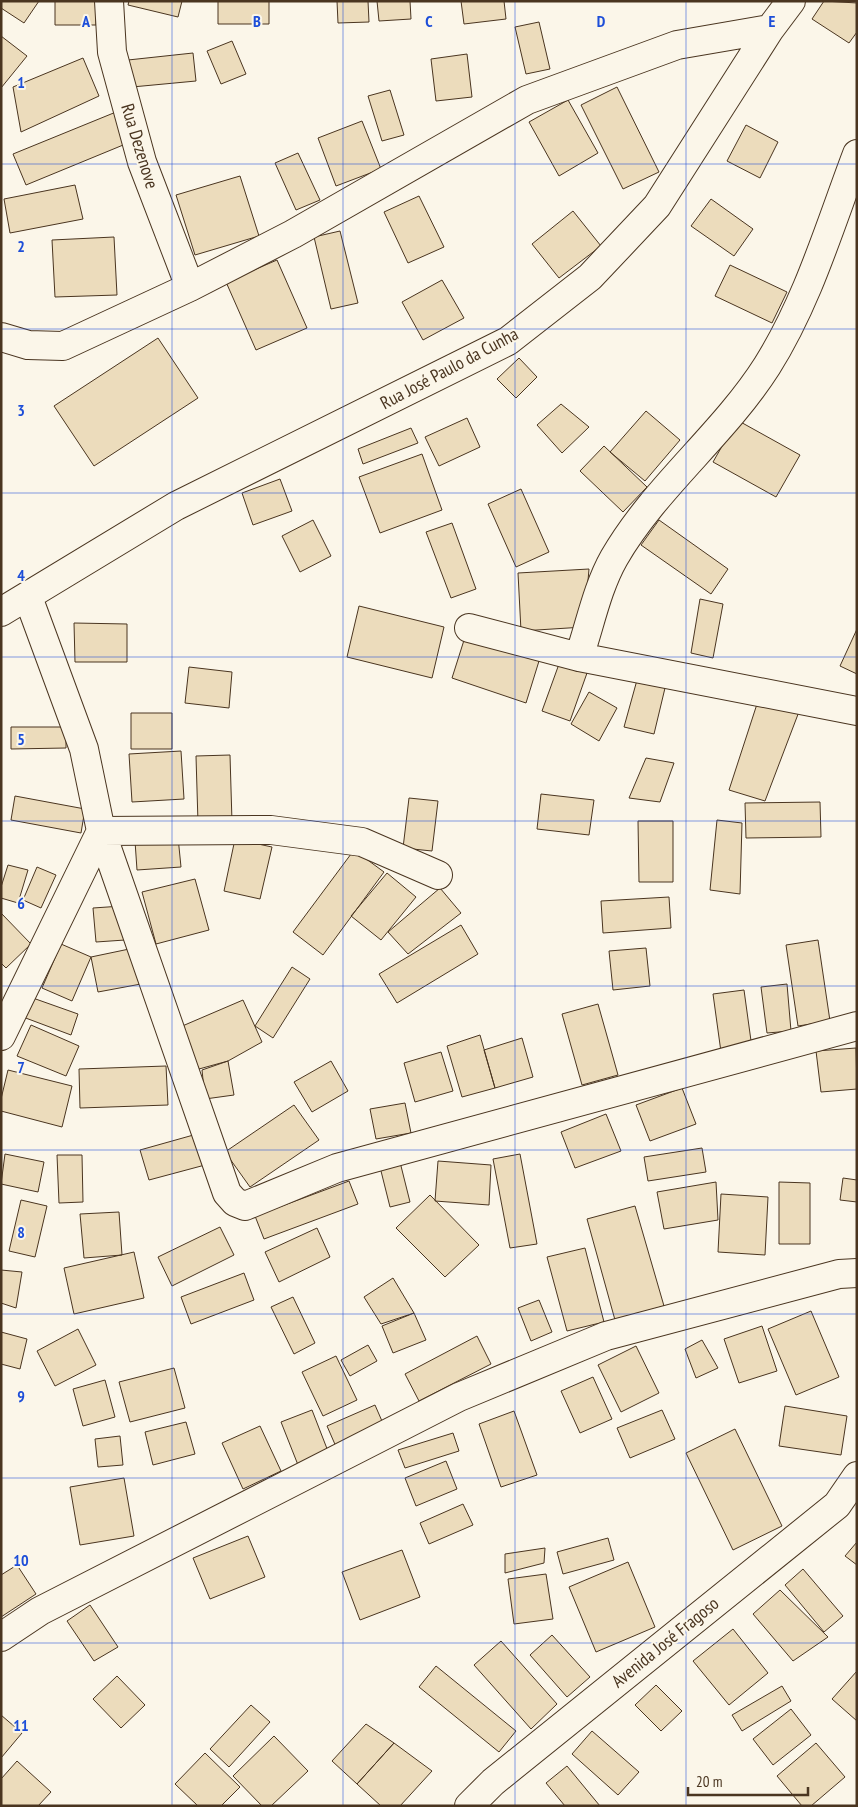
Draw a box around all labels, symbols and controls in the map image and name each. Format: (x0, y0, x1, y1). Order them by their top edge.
text: A (81, 11, 91, 31)
text: B (253, 11, 261, 31)
text: C (425, 11, 433, 31)
text: D (597, 11, 606, 31)
text: E (769, 11, 776, 31)
text: 1 (17, 72, 25, 92)
street label: Rua Dezenove (116, 101, 164, 191)
text: 2 (17, 236, 25, 256)
street label: Rua José Paulo da Cunha (376, 322, 522, 414)
text: 3 (17, 400, 25, 420)
text: 4 (17, 565, 25, 585)
text: 5 (17, 729, 25, 749)
text: 6 (17, 893, 25, 913)
text: 7 (17, 1057, 25, 1077)
text: 8 (17, 1222, 25, 1242)
text: 9 (17, 1386, 25, 1406)
text: 10 (13, 1550, 29, 1570)
street label: Avenida José Fragoso (607, 1592, 723, 1692)
text: 11 (13, 1715, 29, 1735)
scale bar (688, 1764, 808, 1796)
text: 20 m (696, 1772, 722, 1791)

